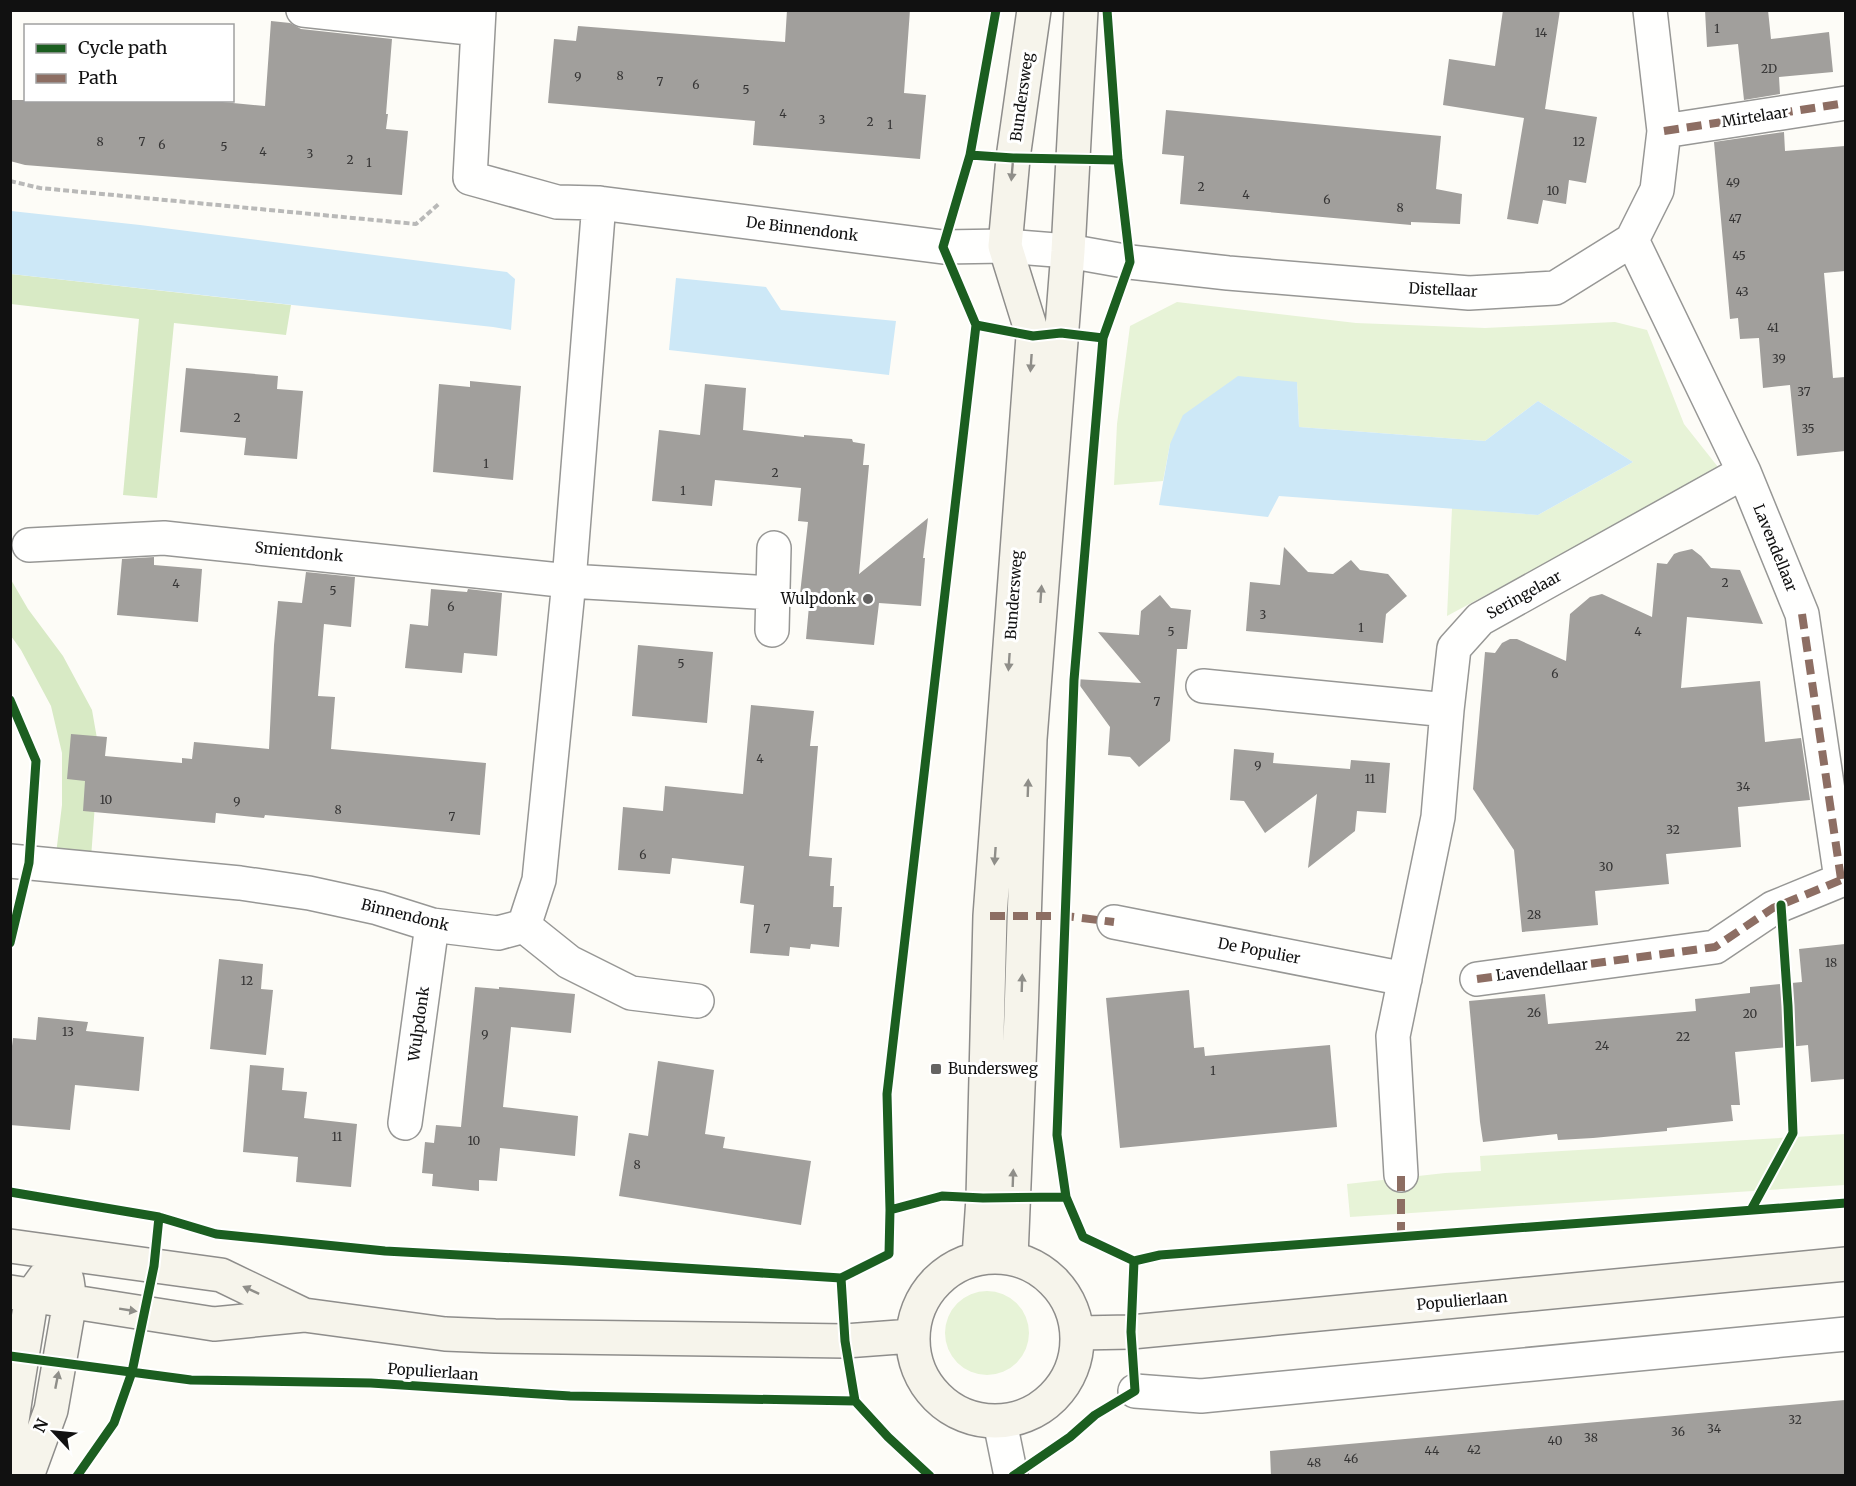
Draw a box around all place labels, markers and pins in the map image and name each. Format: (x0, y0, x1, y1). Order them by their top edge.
place label: Wulpdonk (780, 589, 856, 608)
marker: Wulpdonk (861, 592, 875, 606)
place label: Bundersweg (948, 1059, 1038, 1078)
marker: Bundersweg (929, 1062, 943, 1076)

